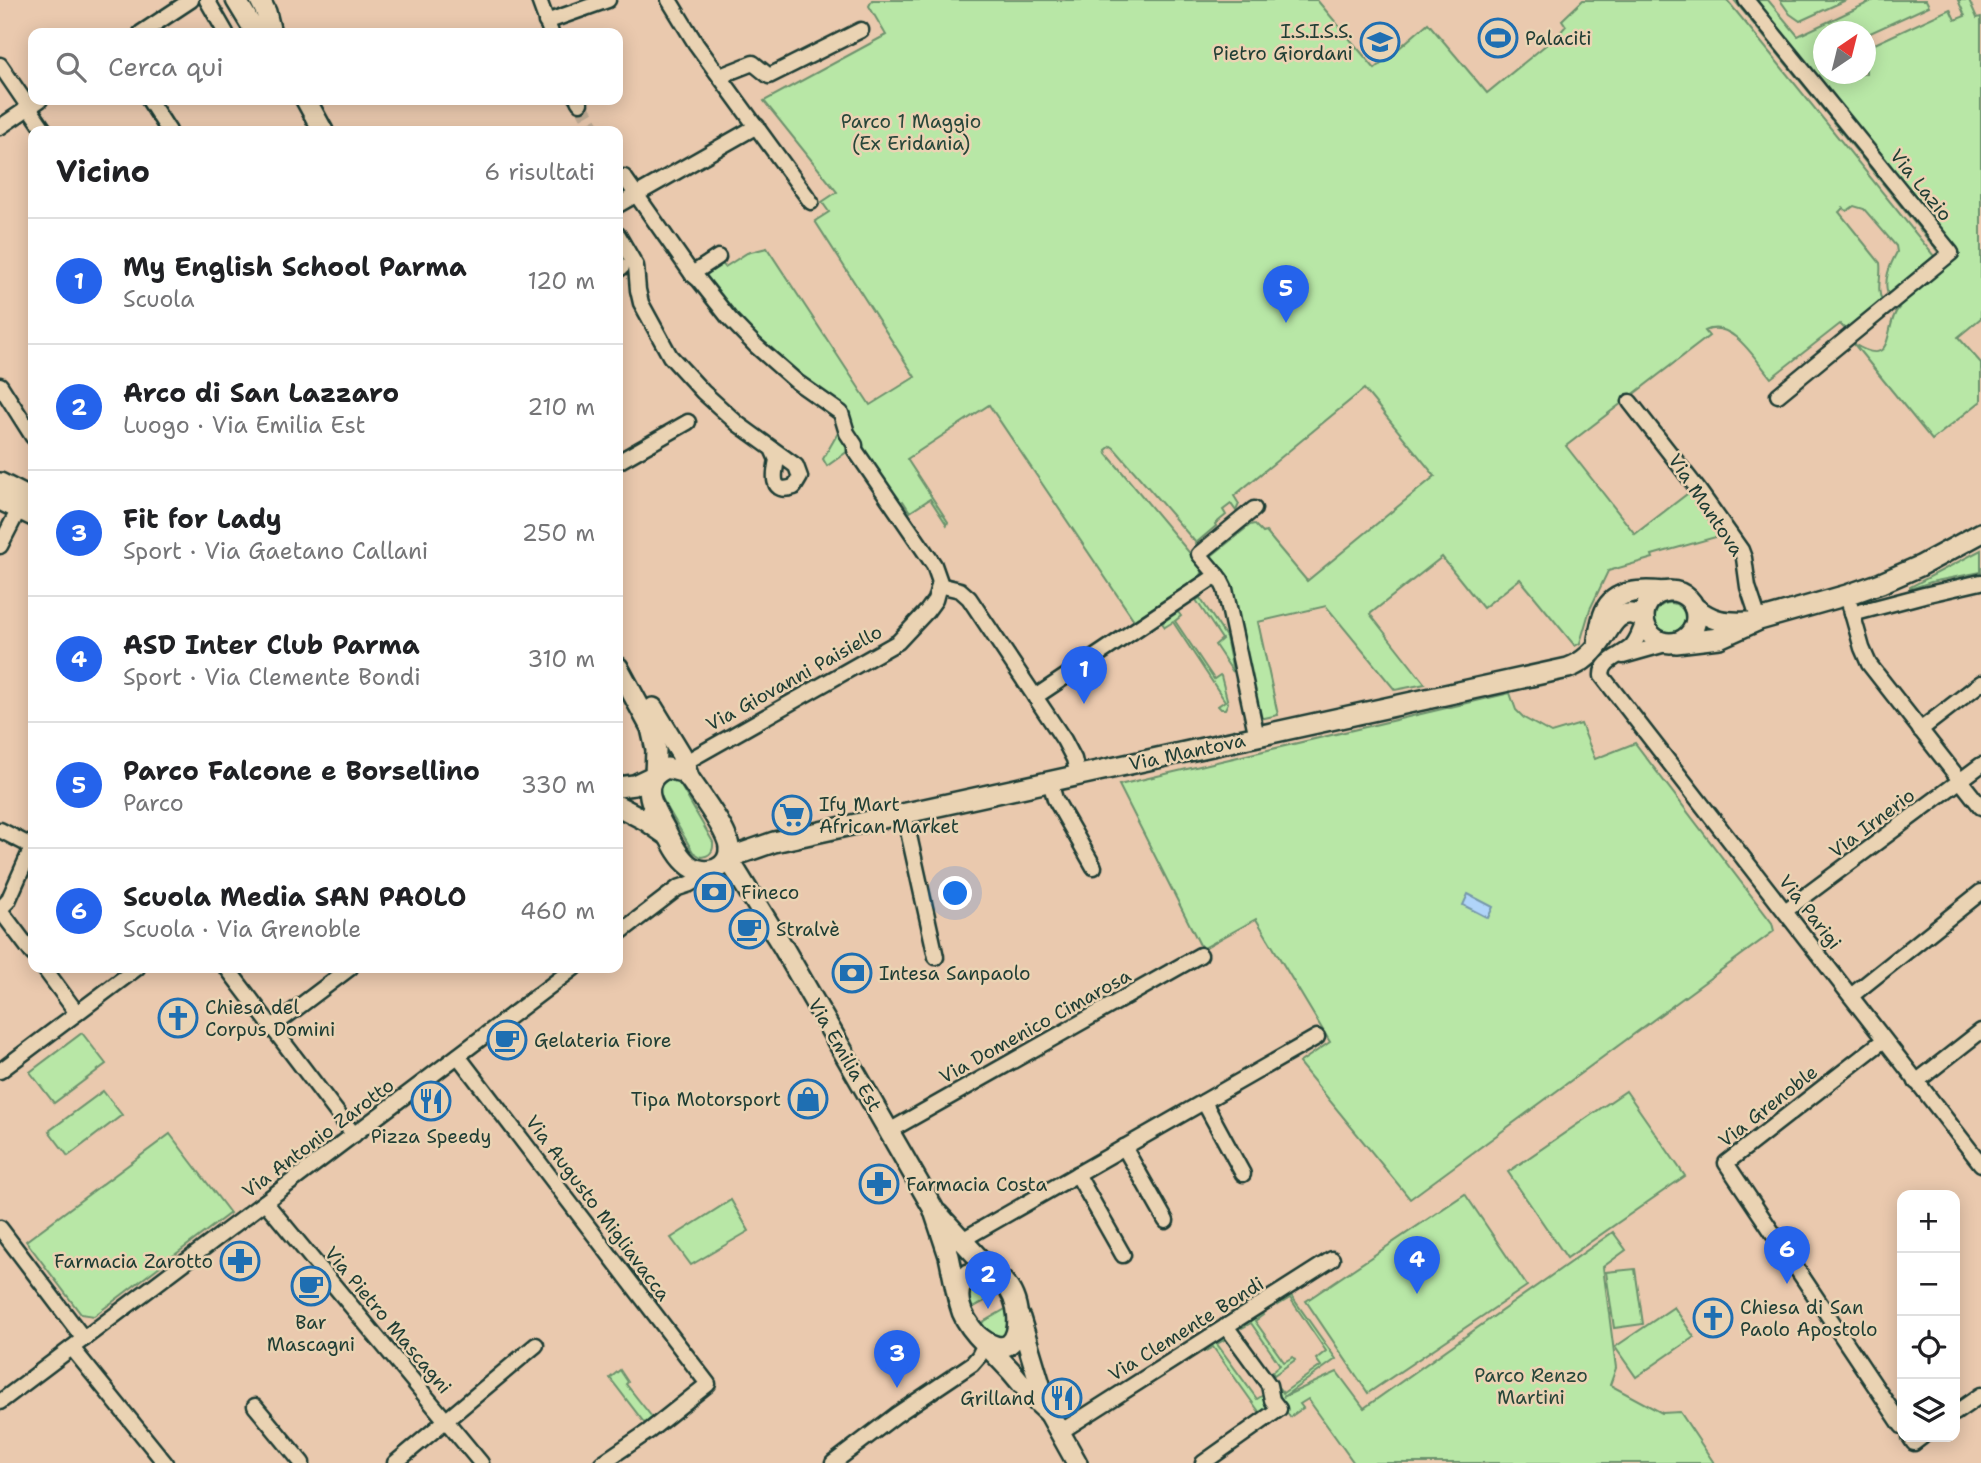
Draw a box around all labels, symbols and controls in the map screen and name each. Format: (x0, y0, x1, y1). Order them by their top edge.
sports icon: Palaciti (1477, 17, 1519, 59)
place label: I.S.I.S.S. Pietro Giordani (1213, 19, 1353, 66)
school or university icon: I.S.I.S.S. Pietro Giordani (1359, 21, 1401, 63)
north arrow (1813, 21, 1876, 84)
place label: Palaciti (1525, 26, 1592, 51)
search box (28, 28, 623, 105)
icon: search (52, 48, 90, 86)
text: Cerca qui (108, 49, 224, 84)
park label: Parco 1 Maggio (Ex Eridania) (841, 109, 981, 156)
street label: Via Lazio (1884, 144, 1958, 226)
text: Vicino (56, 151, 150, 192)
text: 6 risultati (484, 157, 595, 187)
text: My English School Parma (123, 249, 467, 284)
pin: 5 (1263, 265, 1309, 323)
text: 1 (74, 266, 84, 296)
text: 120 m (527, 266, 595, 296)
text: Scuola (123, 284, 194, 314)
text: Arco di San Lazzaro (123, 375, 399, 410)
text: 2 (71, 392, 87, 422)
text: 210 m (527, 392, 595, 422)
text: Luogo · Via Emilia Est (123, 410, 366, 440)
street label: Via Mantova (1663, 449, 1750, 561)
text: Fit for Lady (123, 501, 282, 536)
text: 3 (71, 518, 87, 548)
text: 250 m (522, 518, 595, 548)
text: Sport · Via Gaetano Callani (123, 536, 428, 566)
street label: Via Giovanni Paisiello (702, 619, 886, 737)
text: ASD Inter Club Parma (123, 627, 420, 662)
text: 4 (71, 644, 87, 674)
text: 310 m (527, 644, 595, 674)
pin: 1 (1061, 646, 1107, 704)
text: Sport · Via Clemente Bondi (123, 662, 421, 692)
street label: Via Mantova (1127, 727, 1248, 777)
text: Parco Falcone e Borsellino (123, 753, 480, 788)
text: 5 (72, 770, 86, 800)
text: 330 m (521, 770, 595, 800)
street label: Via Irnerio (1824, 783, 1920, 863)
text: Parco (123, 788, 184, 818)
place label: Ify Mart African Market (819, 792, 959, 839)
supermarket icon: Ify Mart African Market (771, 794, 813, 836)
street label: Via Parigi (1773, 870, 1847, 954)
bank icon: Fineco (693, 871, 735, 913)
your location (938, 876, 972, 910)
text: Scuola Media SAN PAOLO (123, 879, 466, 914)
place label: Fineco (741, 880, 799, 905)
text: 6 (71, 896, 87, 926)
text: 460 m (520, 896, 595, 926)
cafe icon: Stralvè (728, 908, 770, 950)
text: Scuola · Via Grenoble (123, 914, 361, 944)
place label: Stralvè (776, 917, 840, 942)
bank icon: Intesa Sanpaolo (831, 952, 873, 994)
place label: Intesa Sanpaolo (879, 961, 1031, 986)
street label: Via Domenico Cimarosa (935, 963, 1135, 1089)
street label: Via Emilia Est (802, 994, 888, 1116)
place label: Chiesa del Corpus Domini (205, 995, 335, 1042)
church icon: Chiesa del Corpus Domini (157, 997, 199, 1039)
cafe icon: Gelateria Fiore (486, 1019, 528, 1061)
place label: Gelateria Fiore (534, 1028, 672, 1053)
street label: Via Grenoble (1713, 1059, 1823, 1153)
street label: Via Antonio Zarotto (237, 1073, 399, 1203)
shop icon: Tipa Motorsport (787, 1078, 829, 1120)
restaurant icon: Pizza Speedy (410, 1080, 452, 1122)
place label: Tipa Motorsport (631, 1087, 781, 1112)
street label: Via Augusto Migliavacca (520, 1110, 676, 1306)
place label: Pizza Speedy (371, 1124, 491, 1149)
pharmacy icon: Farmacia Costa (858, 1163, 900, 1205)
place label: Farmacia Costa (906, 1172, 1047, 1197)
map controls (1897, 1190, 1960, 1442)
button: + (1897, 1190, 1960, 1253)
pin: 6 (1764, 1226, 1810, 1284)
pin: 4 (1394, 1236, 1440, 1294)
pharmacy icon: Farmacia Zarotto (219, 1240, 261, 1282)
street label: Via Pietro Mascagni (319, 1241, 457, 1399)
place label: Farmacia Zarotto (54, 1249, 213, 1274)
pin: 2 (965, 1251, 1011, 1309)
button: − (1897, 1253, 1960, 1316)
cafe icon: Bar Mascagni (290, 1265, 332, 1307)
street label: Via Clemente Bondi (1104, 1271, 1268, 1387)
place label: Chiesa di San Paolo Apostolo (1740, 1295, 1878, 1342)
church icon: Chiesa di San Paolo Apostolo (1692, 1297, 1734, 1339)
place label: Bar Mascagni (267, 1310, 355, 1357)
button: locate (1897, 1316, 1960, 1379)
pin: 3 (874, 1330, 920, 1388)
park label: Parco Renzo Martini (1474, 1363, 1588, 1410)
restaurant icon: Grilland (1041, 1377, 1083, 1419)
button: layers (1897, 1379, 1960, 1442)
place label: Grilland (960, 1386, 1035, 1411)

